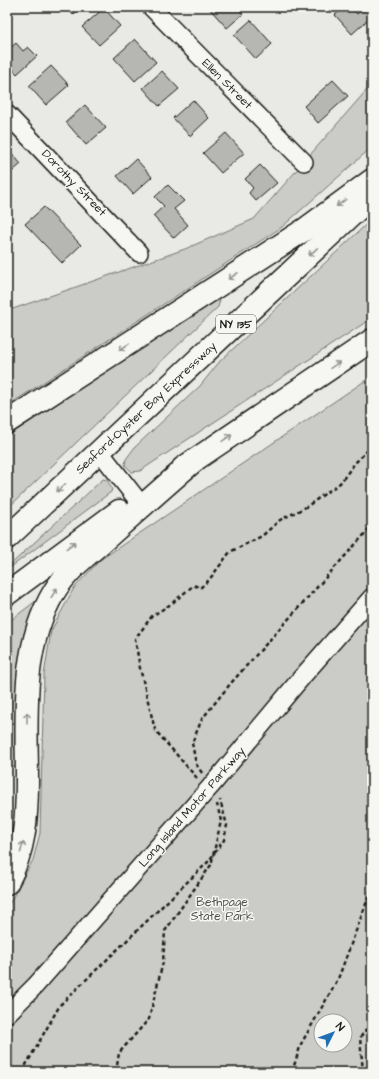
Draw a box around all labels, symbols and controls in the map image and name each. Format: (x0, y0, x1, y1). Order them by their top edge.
street label: Ellen Street (198, 55, 256, 113)
street label: Dorothy Street (37, 146, 110, 221)
one-way arrow (335, 199, 346, 207)
one-way arrow (308, 247, 318, 256)
one-way arrow (228, 272, 239, 280)
road number: NY 135 (216, 315, 256, 333)
street label: Seaford-Oyster Bay Expressway (72, 338, 221, 479)
one-way arrow (118, 343, 130, 351)
one-way arrow (329, 361, 340, 369)
one-way arrow (221, 434, 232, 442)
one-way arrow (56, 483, 66, 493)
one-way arrow (66, 541, 77, 549)
one-way arrow (51, 587, 59, 599)
one-way arrow (23, 712, 31, 725)
street label: Long Island Motor Parkway (135, 743, 250, 872)
one-way arrow (19, 841, 26, 854)
park label: Bethpage State Park (191, 894, 254, 925)
north arrow (313, 1013, 353, 1053)
text: N (332, 1019, 348, 1034)

